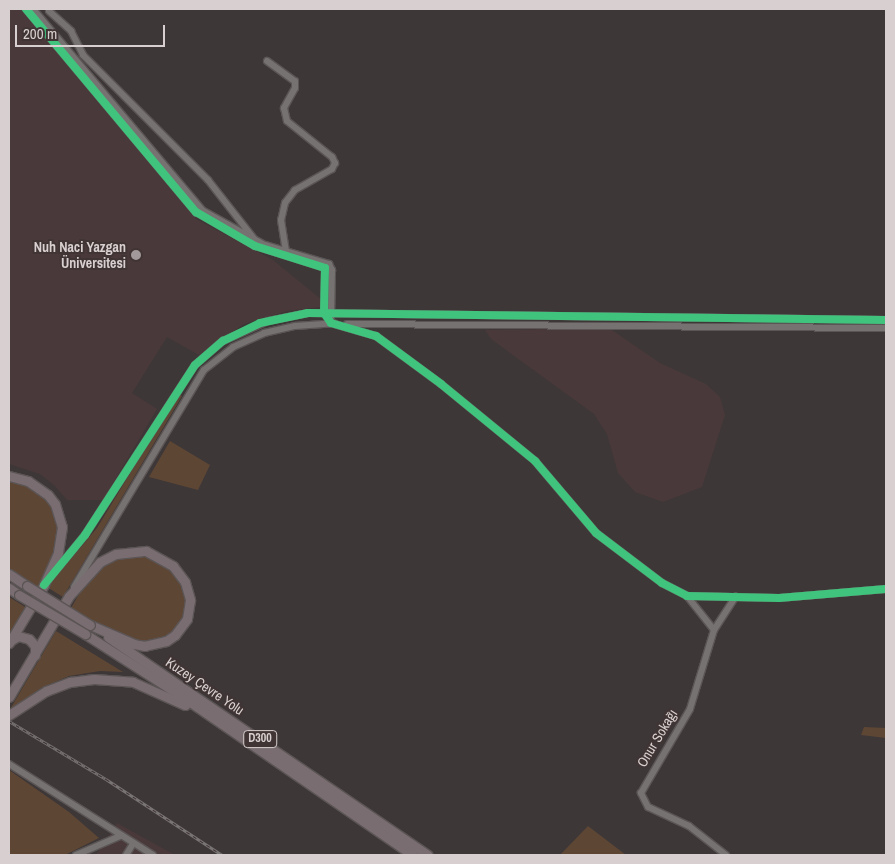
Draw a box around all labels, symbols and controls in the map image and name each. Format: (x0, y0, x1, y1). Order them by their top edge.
scale bar (18, 15, 168, 47)
text: 200 m (23, 23, 57, 44)
place label: Nuh Naci Yazgan Üniversitesi (33, 239, 126, 272)
marker: Nuh Naci Yazgan Üniversitesi (130, 249, 142, 261)
street label: Kuzey Çevre Yolu (163, 654, 247, 718)
street label: Onur Sokağı (633, 706, 681, 770)
road number: D300 (242, 730, 278, 749)

